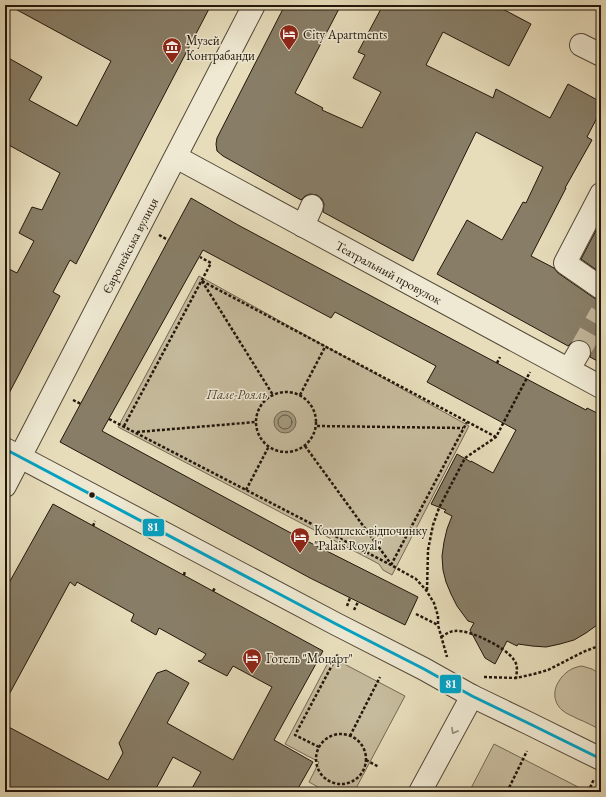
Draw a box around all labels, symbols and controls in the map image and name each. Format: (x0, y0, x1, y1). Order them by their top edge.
hotel icon: City Apartments (278, 23, 300, 51)
place label: City Apartments (303, 26, 387, 43)
place label: Музей Контрабанди (186, 32, 255, 64)
museum icon: Музей Контрабанди (161, 36, 183, 64)
street label: Європейська вулиця (98, 194, 162, 297)
street label: Театральний провулок (332, 237, 445, 309)
park label: Пале-Рояль (206, 386, 267, 403)
unlabelled marker (87, 490, 97, 500)
line badge: 81 (142, 518, 165, 537)
text: 81 (147, 520, 159, 534)
place label: Комплекс відпочинку "Palais Royal" (314, 522, 428, 554)
hotel icon: Комплекс відпочинку "Palais Royal" (289, 526, 311, 554)
hotel icon: Готель "Моцарт" (241, 647, 263, 675)
place label: Готель "Моцарт" (266, 650, 353, 667)
line badge: 81 (439, 674, 462, 694)
text: 81 (445, 677, 457, 691)
one-way arrow (451, 727, 458, 734)

